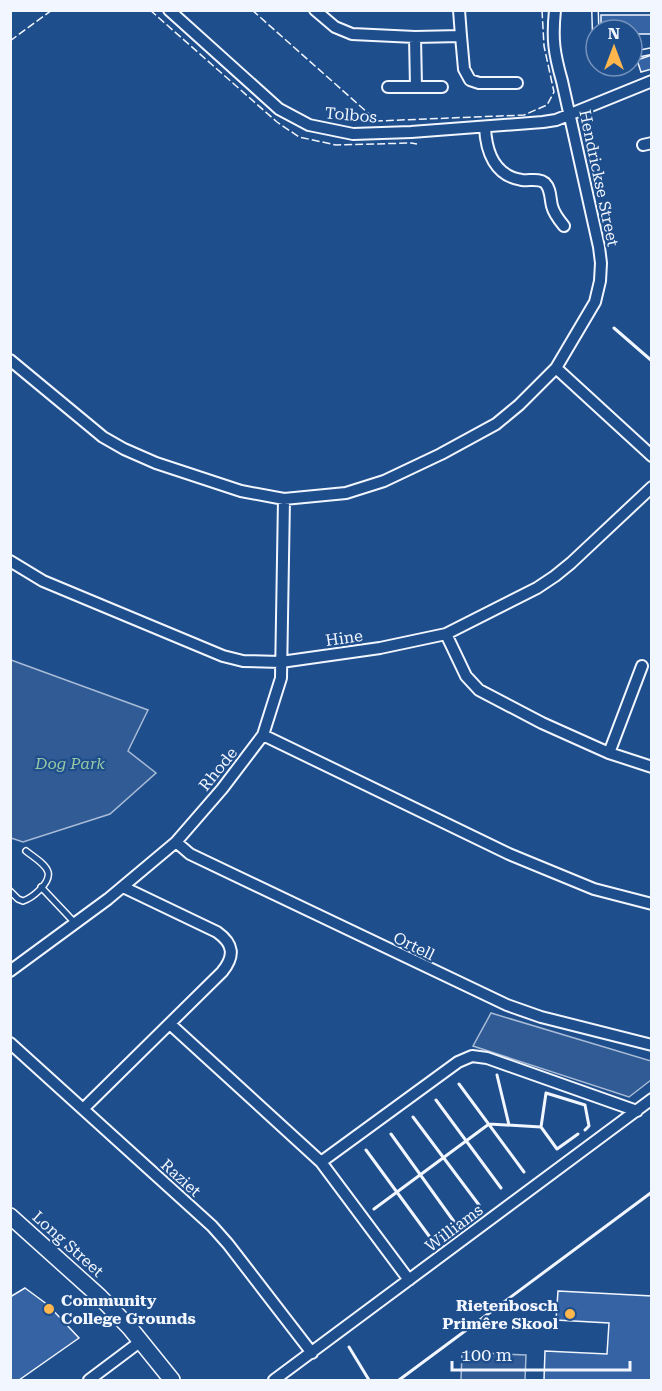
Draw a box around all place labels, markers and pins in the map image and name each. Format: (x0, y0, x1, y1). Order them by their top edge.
place label: Community College Grounds (61, 1291, 196, 1328)
place label: Rietenbosch Primêre Skool (442, 1296, 559, 1333)
marker: Community College Grounds (42, 1302, 56, 1316)
marker: Rietenbosch Primêre Skool (563, 1307, 577, 1321)

